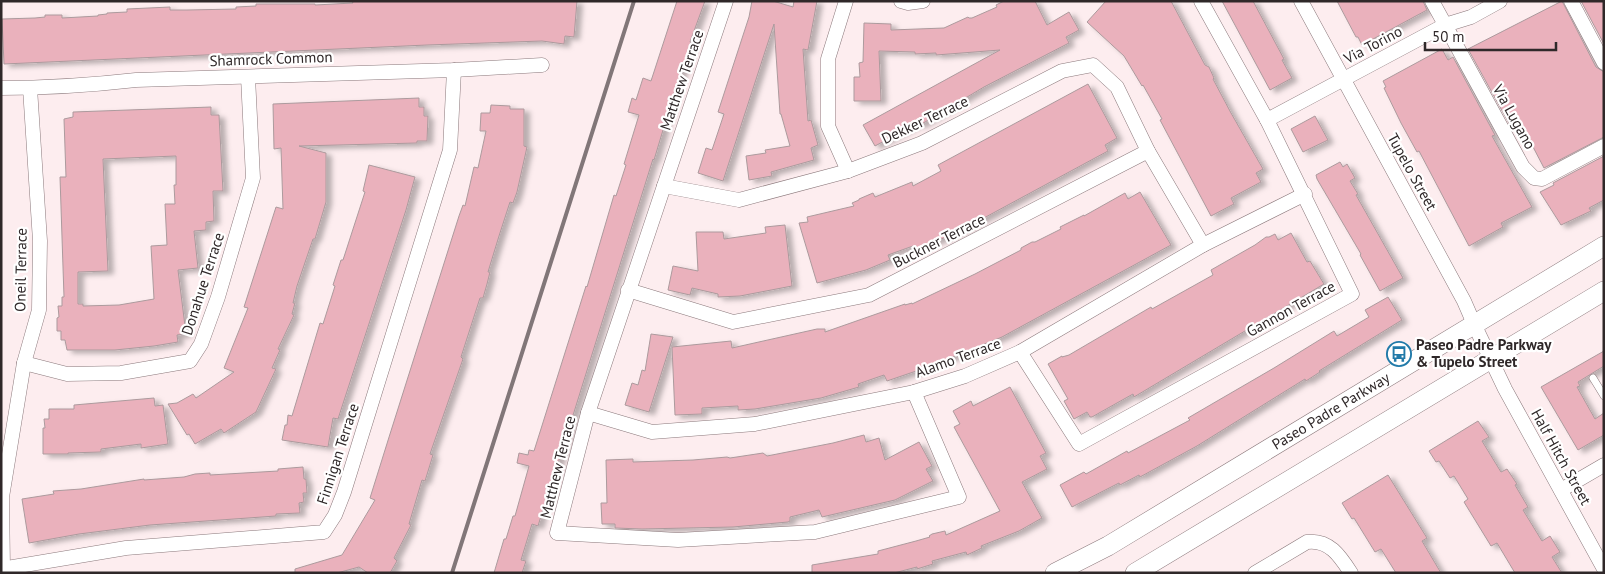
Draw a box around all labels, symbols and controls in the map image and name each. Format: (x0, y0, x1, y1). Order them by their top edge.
scale bar (1425, 20, 1556, 52)
street label: Via Torino (1339, 21, 1405, 68)
street label: Matthew Terrace (655, 27, 708, 133)
text: 50 m (1432, 27, 1465, 46)
street label: Shamrock Common (209, 47, 333, 70)
street label: Via Lugano (1488, 80, 1540, 153)
street label: Dekker Terrace (878, 91, 971, 148)
street label: Tupelo Street (1383, 130, 1441, 214)
street label: Buckner Terrace (889, 209, 988, 272)
street label: Oneil Terrace (10, 228, 31, 312)
street label: Donahue Terrace (177, 230, 228, 337)
street label: Gannon Terrace (1243, 276, 1338, 341)
street label: Alamo Terrace (912, 333, 1003, 382)
place label: Paseo Padre Parkway & Tupelo Street (1416, 335, 1552, 371)
bus stop icon: Paseo Padre Parkway & Tupelo Street (1386, 341, 1412, 367)
street label: Paseo Padre Parkway (1268, 368, 1393, 454)
street label: Finnigan Terrace (312, 401, 363, 507)
street label: Half Hitch Street (1527, 405, 1596, 508)
street label: Matthew Terrace (536, 414, 579, 520)

